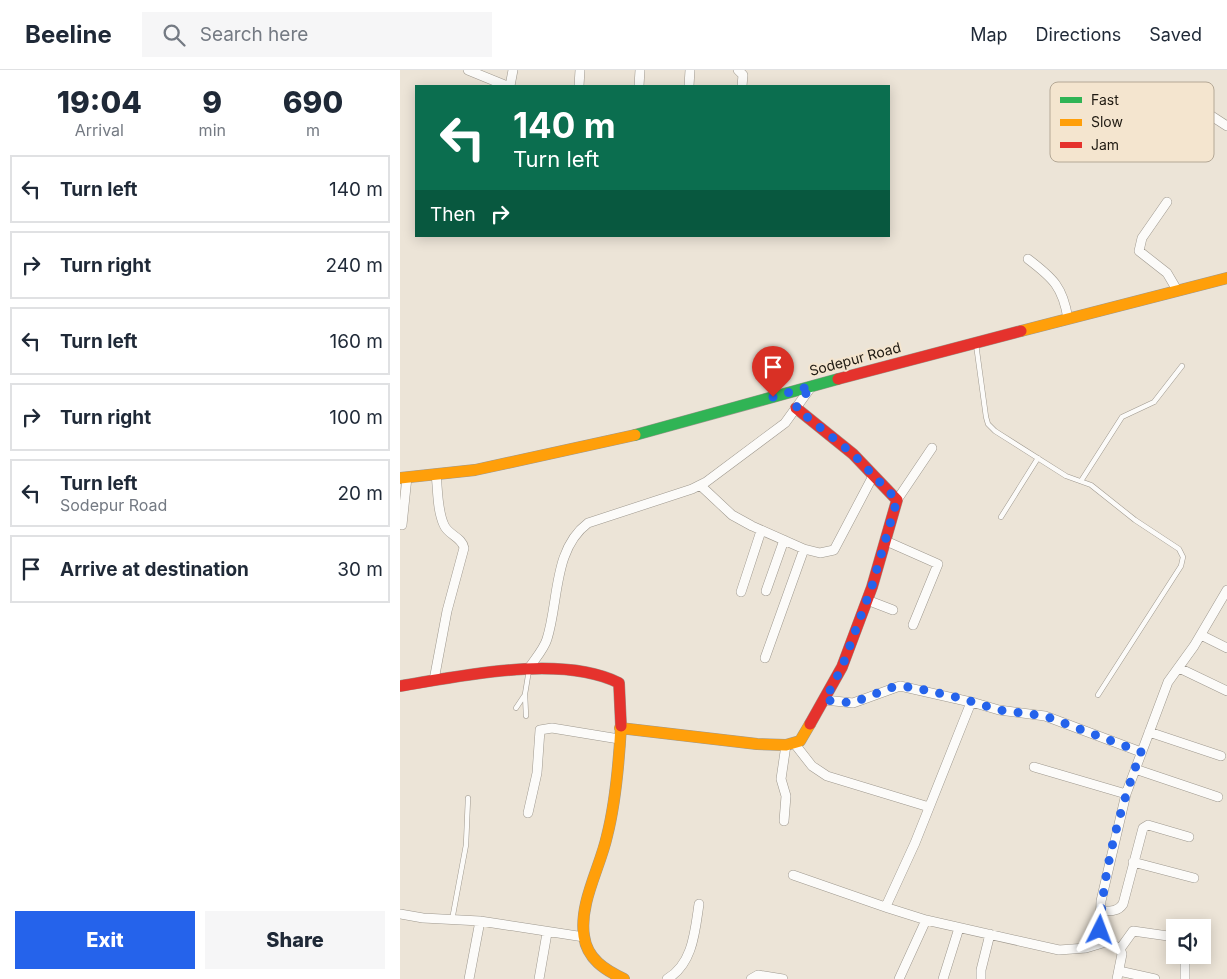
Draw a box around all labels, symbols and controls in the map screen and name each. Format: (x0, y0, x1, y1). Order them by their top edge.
search box (142, 12, 492, 57)
text: Beeline (25, 20, 112, 49)
icon: search (160, 21, 188, 49)
text: Search here (200, 23, 308, 46)
text: Map (970, 24, 1008, 45)
text: Directions (1036, 24, 1121, 45)
text: Saved (1149, 24, 1202, 45)
legend (1050, 82, 1214, 162)
text: 19:04 (57, 84, 142, 120)
text: 9 (202, 84, 222, 120)
text: 690 (283, 84, 343, 120)
text: Fast (1091, 91, 1119, 108)
text: 140 m (513, 104, 616, 146)
icon: left (430, 105, 495, 170)
text: Slow (1091, 113, 1123, 130)
text: Arrival (75, 120, 124, 140)
text: min (199, 120, 226, 140)
text: m (306, 120, 320, 140)
text: Jam (1091, 136, 1119, 153)
text: Turn left (513, 146, 599, 172)
icon: left (17, 175, 45, 203)
text: Turn left (60, 178, 138, 201)
text: 140 m (329, 178, 383, 201)
icon: right (486, 200, 514, 228)
text: Then (430, 203, 476, 226)
icon: right (17, 251, 45, 279)
text: Turn right (60, 254, 151, 277)
text: 240 m (325, 254, 383, 277)
icon: left (17, 327, 45, 355)
text: Turn left (60, 330, 138, 353)
text: 160 m (330, 330, 383, 353)
street label: Sodepur Road (807, 338, 902, 379)
pin (752, 346, 794, 397)
icon: arrive (759, 353, 787, 381)
icon: right (17, 403, 45, 431)
text: Turn right (60, 406, 151, 429)
text: 100 m (329, 406, 383, 429)
text: Turn left (60, 472, 138, 495)
icon: left (17, 479, 45, 507)
text: 20 m (337, 482, 383, 505)
text: Sodepur Road (60, 495, 167, 515)
icon: arrive (17, 555, 45, 583)
text: Arrive at destination (60, 558, 249, 581)
text: 30 m (337, 558, 383, 581)
position arrow (1073, 903, 1125, 955)
button: Exit (15, 911, 195, 969)
button: Share (205, 911, 385, 969)
map controls (1166, 919, 1211, 964)
button: sound (1166, 919, 1211, 964)

